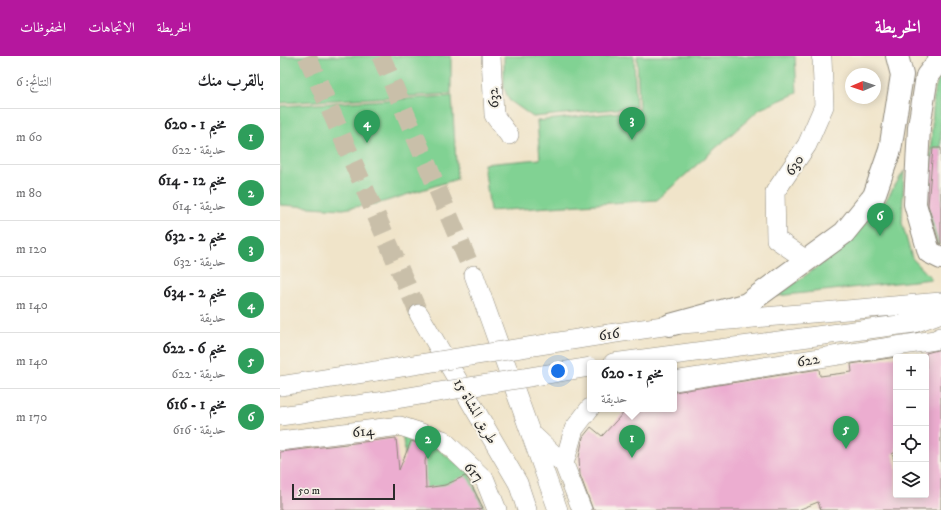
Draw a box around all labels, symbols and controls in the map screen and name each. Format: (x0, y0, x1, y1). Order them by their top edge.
text: الخريطة (875, 16, 921, 39)
text: المحفوظات (20, 19, 66, 37)
text: الاتجاهات (88, 19, 135, 37)
text: الخريطة (157, 19, 191, 37)
north arrow (845, 68, 881, 104)
text: بالقرب منك (198, 70, 264, 92)
text: النتائج: 6 (16, 74, 52, 90)
street label: 632 (483, 86, 504, 109)
pin: 3 (619, 107, 645, 140)
pin: 4 (354, 110, 380, 143)
text: مخيم 1 - 620 (164, 115, 226, 134)
text: 60 m (16, 129, 42, 145)
text: 1 (249, 129, 253, 145)
text: حديقة · 622 (171, 142, 226, 158)
street label: 630 (781, 151, 808, 179)
text: مخيم 12 - 614 (158, 171, 226, 190)
text: 80 m (16, 185, 42, 201)
text: 2 (248, 185, 254, 201)
text: حديقة · 614 (172, 198, 226, 214)
pin: 6 (867, 203, 893, 236)
text: مخيم 2 - 632 (165, 227, 226, 246)
text: 120 m (16, 241, 47, 257)
text: 3 (249, 241, 253, 257)
text: حديقة · 632 (173, 254, 226, 270)
text: مخيم 2 - 634 (163, 283, 226, 302)
text: 140 m (16, 297, 48, 313)
text: 4 (247, 297, 255, 313)
text: حديقة (200, 310, 226, 326)
street label: 616 (597, 323, 622, 346)
text: مخيم 6 - 622 (162, 339, 226, 358)
street label: 622 (795, 349, 821, 372)
text: 140 m (16, 353, 48, 369)
text: 5 (248, 353, 254, 369)
map controls (893, 354, 929, 498)
button: + (893, 354, 929, 390)
popup (587, 360, 677, 412)
your location (548, 361, 568, 381)
text: مخيم 1 - 620 (601, 364, 663, 383)
text: حديقة · 622 (171, 366, 226, 382)
street label: طريق المشاة 15 (449, 375, 502, 448)
button: − (893, 390, 929, 426)
text: حديقة (601, 391, 627, 407)
text: مخيم 1 - 616 (166, 395, 226, 414)
text: 170 m (16, 409, 47, 425)
text: 6 (248, 409, 254, 425)
pin: 5 (833, 416, 859, 449)
street label: 614 (351, 421, 375, 442)
text: حديقة · 616 (173, 422, 226, 438)
pin: 1 (619, 425, 645, 458)
pin: 2 (415, 426, 441, 459)
button: locate (893, 426, 929, 462)
street label: 617 (459, 458, 488, 487)
button: layers (893, 462, 929, 498)
scale bar (292, 482, 395, 501)
text: 50 m (298, 484, 320, 498)

